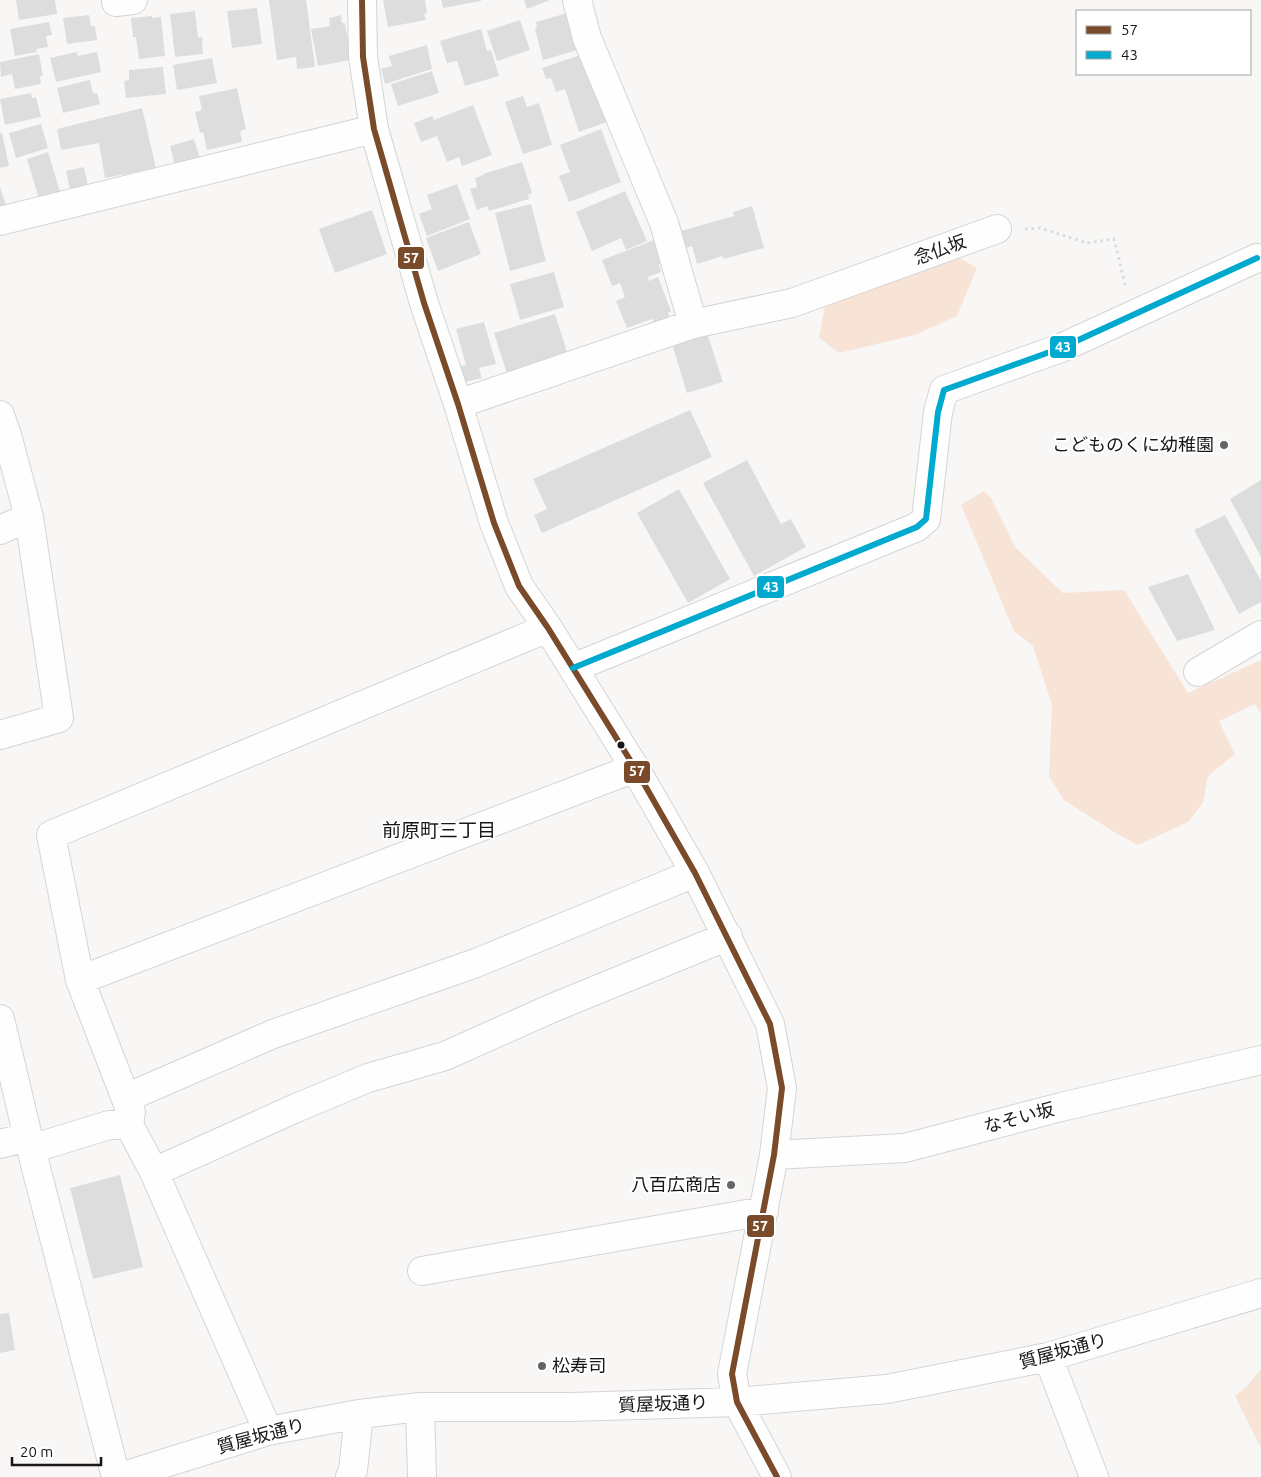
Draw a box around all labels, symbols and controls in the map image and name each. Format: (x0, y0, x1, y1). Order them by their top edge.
legend (1076, 10, 1251, 75)
text: 57 (1121, 21, 1138, 38)
text: 43 (1121, 46, 1138, 63)
street label: 念仏坂 (911, 230, 968, 268)
line badge: 57 (397, 246, 425, 270)
text: 57 (403, 250, 419, 266)
line badge: 43 (1049, 335, 1077, 359)
text: 43 (1055, 339, 1071, 355)
place label: こどものくに幼稚園 (1052, 434, 1214, 454)
marker: こどものくに幼稚園 (1218, 439, 1230, 451)
line badge: 43 (756, 575, 785, 599)
text: 43 (763, 579, 779, 595)
unlabelled marker (616, 740, 626, 750)
line badge: 57 (623, 760, 651, 784)
text: 57 (629, 763, 645, 779)
district label: 前原町三丁目 (382, 819, 496, 841)
street label: なそい坂 (981, 1098, 1056, 1136)
place label: 八百広商店 (631, 1174, 721, 1194)
marker: 八百広商店 (725, 1179, 737, 1191)
line badge: 57 (746, 1214, 775, 1238)
text: 57 (752, 1218, 768, 1234)
street label: 質屋坂通り (1017, 1329, 1109, 1371)
place label: 松寿司 (552, 1355, 606, 1375)
marker: 松寿司 (536, 1360, 548, 1372)
street label: 質屋坂通り (618, 1391, 708, 1415)
street label: 質屋坂通り (215, 1414, 307, 1456)
scale bar (12, 1434, 101, 1466)
text: 20 m (20, 1443, 53, 1460)

